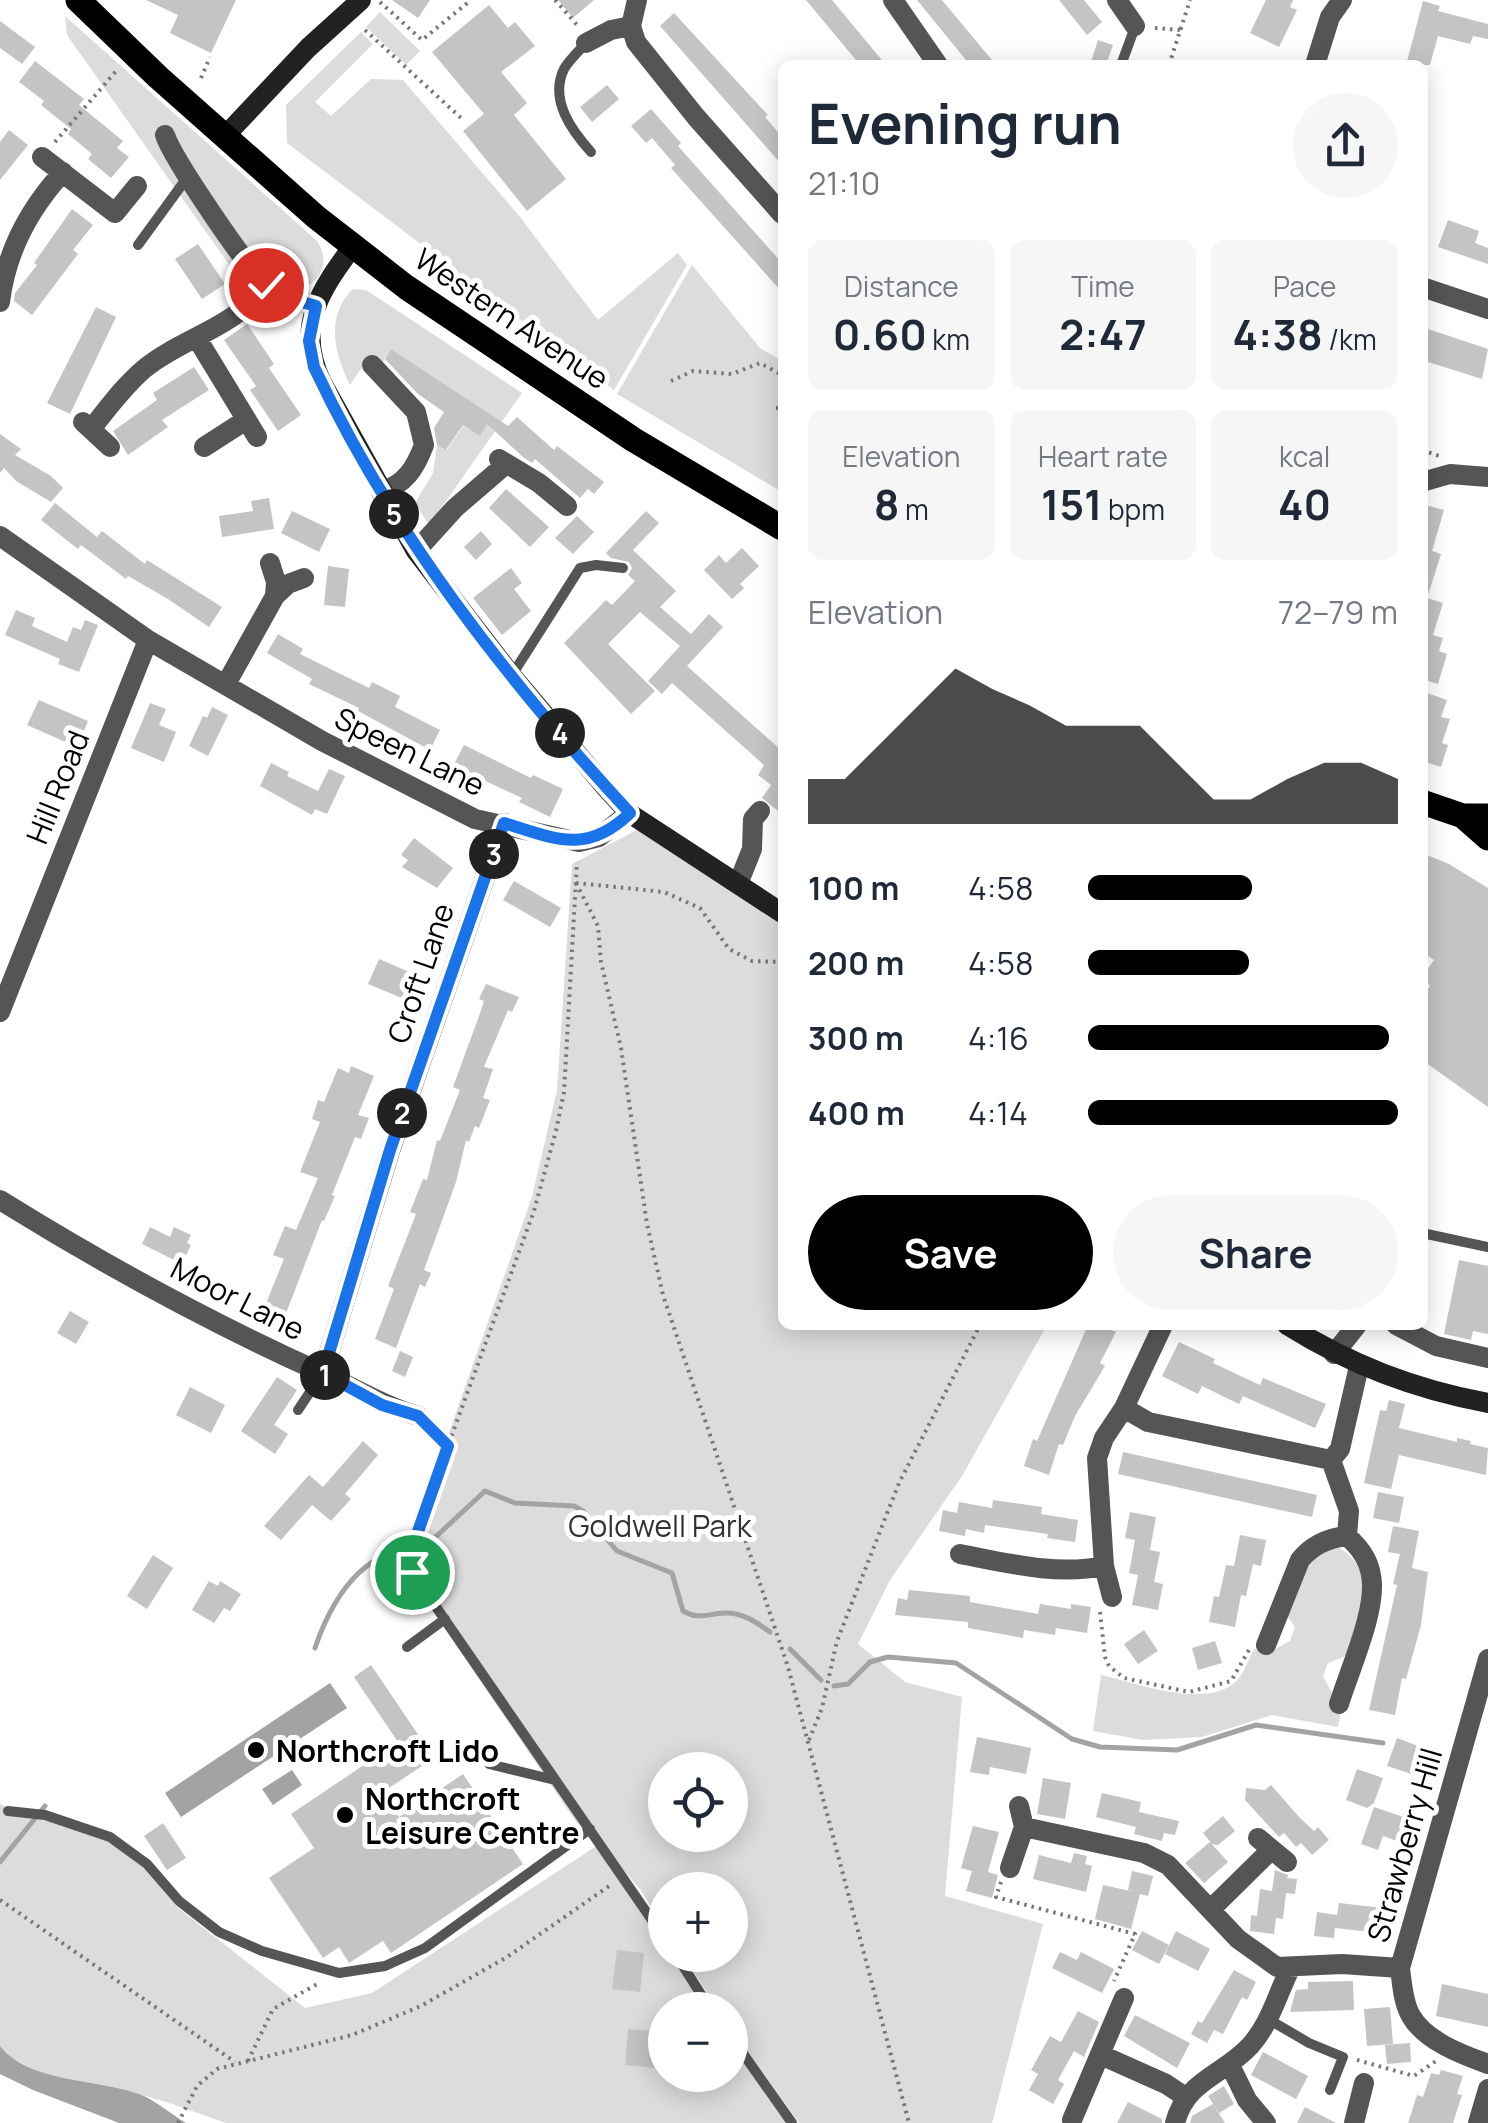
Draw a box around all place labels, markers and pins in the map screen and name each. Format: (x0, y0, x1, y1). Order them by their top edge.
pin (224, 243, 309, 328)
pin: 5 (369, 489, 419, 539)
pin: 4 (535, 708, 585, 758)
pin: 3 (469, 829, 519, 879)
pin: 2 (377, 1088, 427, 1138)
pin: 1 (300, 1350, 350, 1400)
pin (370, 1530, 455, 1615)
place label: Northcroft Lido (276, 1730, 499, 1771)
marker: Northcroft Lido (245, 1739, 267, 1761)
place label: Northcroft Leisure Centre (365, 1778, 579, 1853)
marker: Northcroft Leisure Centre (334, 1804, 356, 1826)

